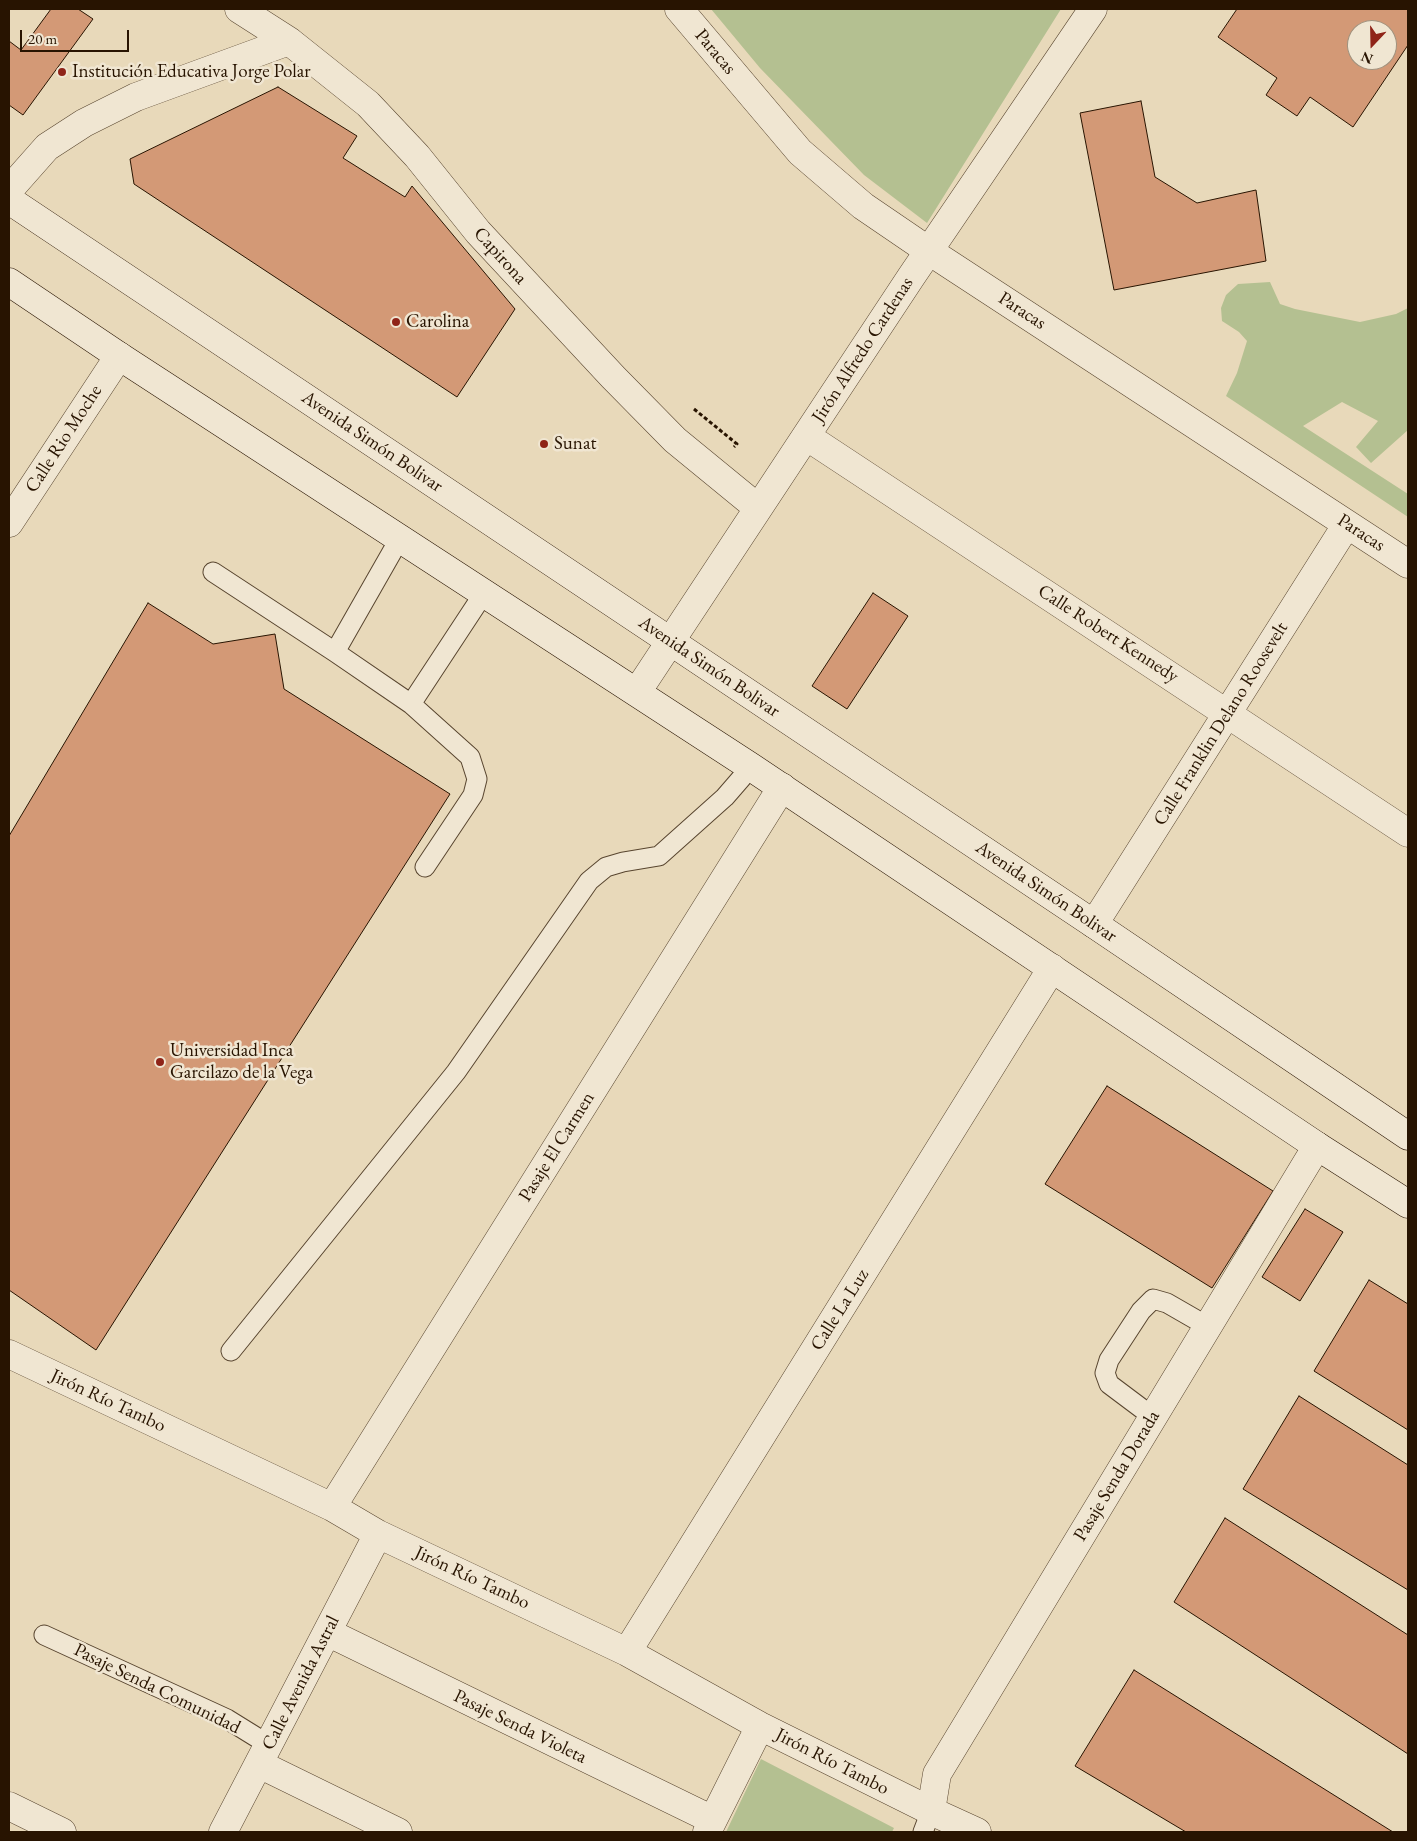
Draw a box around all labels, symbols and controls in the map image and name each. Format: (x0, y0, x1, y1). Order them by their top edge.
scale bar (22, 20, 131, 52)
north arrow (1347, 20, 1397, 70)
street label: Paracas (689, 25, 741, 79)
text: 20 m (28, 29, 57, 48)
text: N (1358, 48, 1376, 69)
place label: Institución Educativa Jorge Polar (72, 61, 311, 83)
marker: Institución Educativa Jorge Polar (56, 66, 68, 78)
street label: Capirona (468, 223, 532, 289)
street label: Jirón Alfredo Cardenas (807, 273, 919, 427)
street label: Paracas (994, 287, 1050, 335)
place label: Carolina (406, 311, 469, 333)
marker: Carolina (390, 316, 402, 328)
street label: Calle Rio Moche (21, 381, 107, 497)
street label: Avenida Simón Bolivar (297, 386, 447, 498)
place label: Sunat (554, 433, 596, 455)
marker: Sunat (538, 438, 550, 450)
street label: Paracas (1333, 509, 1389, 557)
street label: Calle Robert Kennedy (1033, 580, 1183, 688)
street label: Avenida Simón Bolivar (634, 611, 784, 723)
street label: Calle Franklin Delano Roosevelt (1149, 618, 1293, 830)
street label: Avenida Simón Bolivar (971, 836, 1121, 948)
place label: Universidad Inca Garcilazo de la Vega (170, 1040, 313, 1084)
marker: Universidad Inca Garcilazo de la Vega (154, 1056, 166, 1068)
street label: Pasaje El Carmen (514, 1088, 600, 1206)
street label: Calle La Luz (806, 1265, 874, 1355)
street label: Jirón Río Tambo (47, 1364, 169, 1438)
street label: Pasaje Senda Dorada (1069, 1407, 1165, 1545)
street label: Jirón Río Tambo (411, 1541, 533, 1615)
street label: Calle Avenida Astral (257, 1612, 345, 1754)
street label: Pasaje Senda Comunidad (70, 1639, 244, 1739)
street label: Pasaje Senda Violeta (450, 1685, 590, 1769)
street label: Jirón Río Tambo (771, 1724, 893, 1800)

